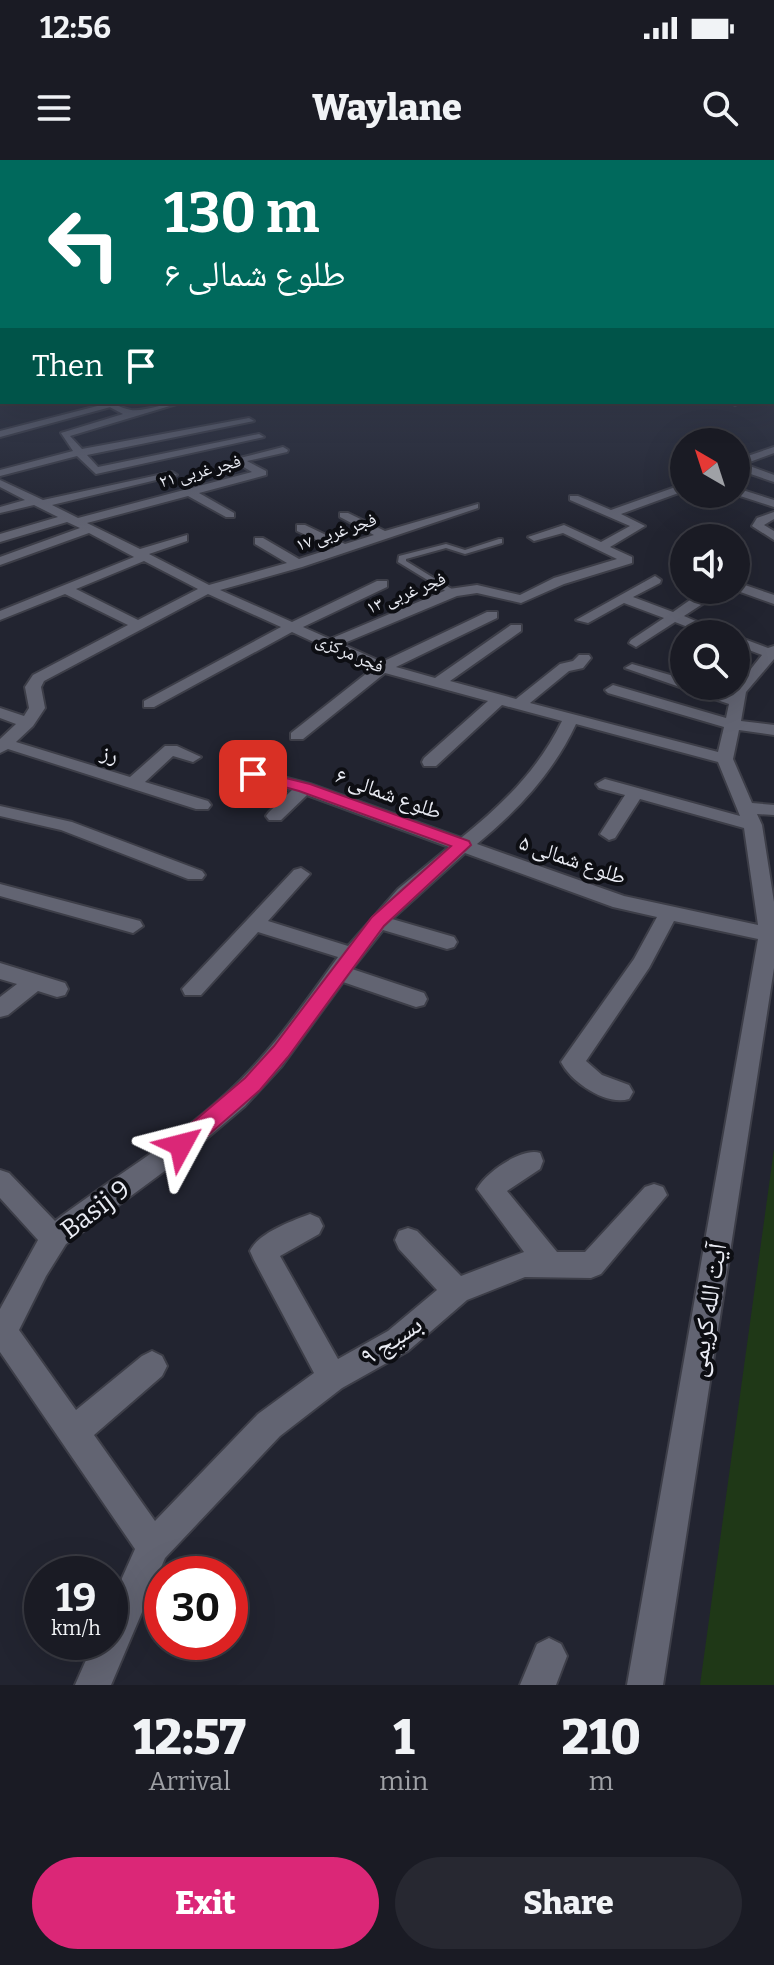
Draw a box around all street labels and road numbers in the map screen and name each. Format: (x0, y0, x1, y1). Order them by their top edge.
street label: فجر غربی ۲۱ (157, 450, 243, 492)
street label: فجر غربی ۱۷ (293, 508, 379, 556)
street label: فجر غربی ۱۳ (363, 567, 449, 619)
street label: فجر مرکزی (313, 628, 387, 678)
street label: رز (97, 738, 122, 769)
street label: طلوع شمالی ۶ (332, 762, 446, 825)
street label: طلوع شمالی ۵ (516, 829, 630, 890)
street label: Basij 9 (55, 1174, 136, 1245)
street label: آیت الله کریمی (682, 1239, 734, 1379)
street label: بسیج ۹ (354, 1309, 429, 1373)

